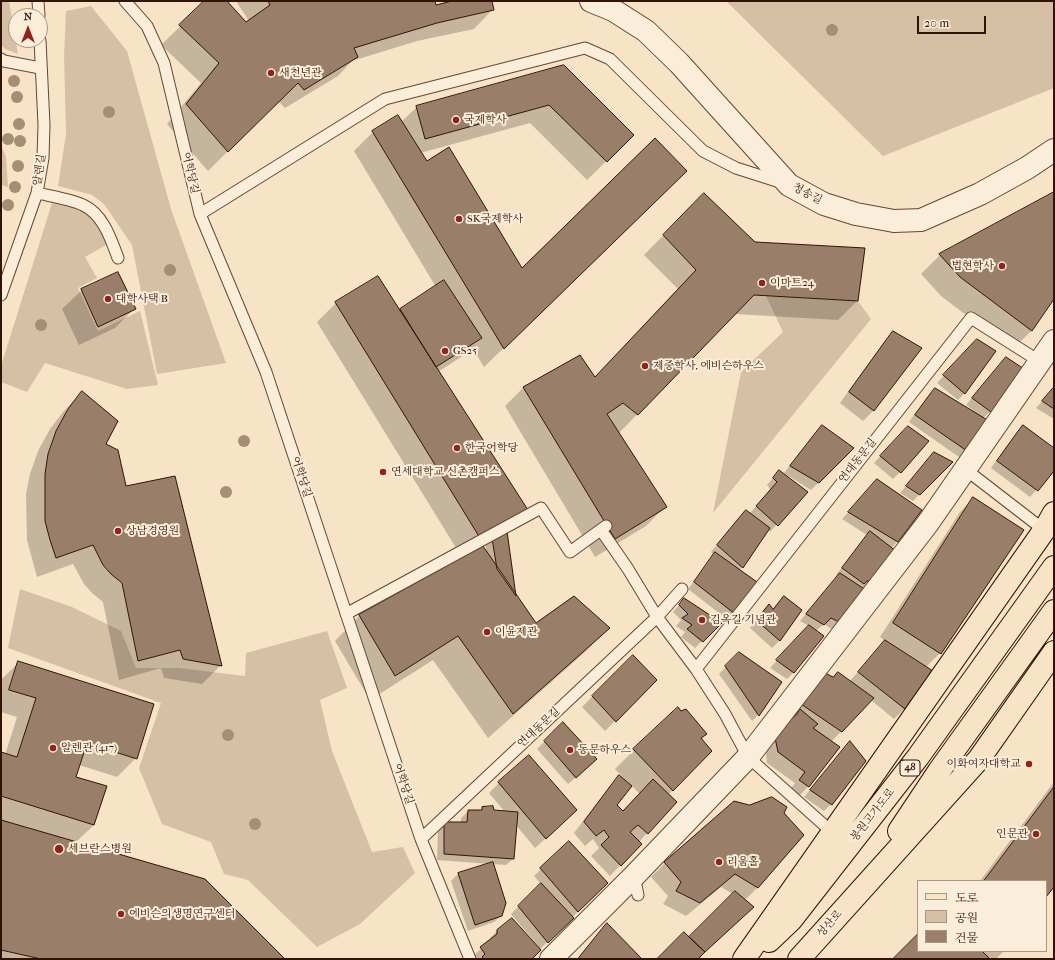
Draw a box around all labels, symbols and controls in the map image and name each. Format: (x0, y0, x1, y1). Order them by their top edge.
north arrow (8, 8, 48, 48)
scale bar (919, 8, 988, 34)
text: N (24, 10, 32, 23)
text: 20 m (924, 16, 949, 30)
place label: 새천년관 (279, 66, 322, 80)
marker: 새천년관 (266, 68, 276, 78)
place label: 국제학사 (464, 113, 507, 127)
marker: 국제학사 (451, 115, 461, 125)
street label: 어학당길 (179, 151, 201, 195)
street label: 알렌길 (31, 153, 49, 187)
street label: 청송길 (790, 181, 824, 207)
place label: SK국제학사 (467, 212, 523, 226)
marker: SK국제학사 (454, 214, 464, 224)
place label: 법현학사 (951, 259, 994, 273)
marker: 법현학사 (997, 261, 1007, 271)
place label: 이마트24 (770, 276, 814, 290)
marker: 이마트24 (757, 278, 767, 288)
place label: 대학사택 B (116, 292, 168, 306)
marker: 대학사택 B (103, 294, 113, 304)
place label: GS25 (453, 344, 477, 358)
marker: GS25 (440, 346, 450, 356)
place label: 제중학사, 에비슨하우스 (653, 359, 764, 373)
marker: 제중학사, 에비슨하우스 (640, 361, 650, 371)
street label: 연대동문길 (836, 436, 880, 486)
place label: 한국어학당 (465, 441, 518, 455)
marker: 한국어학당 (452, 443, 462, 453)
street label: 어학당길 (288, 455, 314, 499)
place label: 연세대학교 신촌캠퍼스 (391, 465, 500, 479)
marker: 연세대학교 신촌캠퍼스 (378, 467, 388, 477)
place label: 상남경영원 (126, 524, 179, 538)
marker: 상남경영원 (113, 526, 123, 536)
place label: 김옥길 기념관 (710, 613, 776, 627)
marker: 김옥길 기념관 (697, 615, 707, 625)
place label: 이윤제관 (495, 625, 538, 639)
marker: 이윤제관 (482, 627, 492, 637)
street label: 연대동문길 (515, 705, 563, 751)
place label: 알렌관 (417) (61, 741, 117, 755)
marker: 알렌관 (417) (48, 743, 58, 753)
place label: 동문하우스 (578, 743, 631, 757)
marker: 동문하우스 (565, 745, 575, 755)
place label: 이화여자대학교 (947, 757, 1021, 771)
marker: 이화여자대학교 (1024, 759, 1034, 769)
road number: 48 (900, 760, 920, 776)
street label: 어학당길 (390, 762, 416, 806)
street label: 봉원고가도로 (848, 786, 898, 844)
place label: 인문관 (996, 827, 1028, 841)
marker: 인문관 (1031, 829, 1041, 839)
place label: 세브란스병원 (68, 842, 132, 856)
marker: 세브란스병원 (53, 843, 65, 855)
place label: 리움홀 (727, 855, 759, 869)
marker: 리움홀 (714, 857, 724, 867)
legend (917, 880, 1047, 952)
text: 도로 (955, 891, 978, 905)
place label: 에비슨의생명연구센터 (129, 907, 235, 921)
street label: 성산로 (815, 908, 845, 940)
marker: 에비슨의생명연구센터 (116, 909, 126, 919)
text: 공원 (955, 911, 978, 925)
text: 건물 (955, 931, 978, 945)

